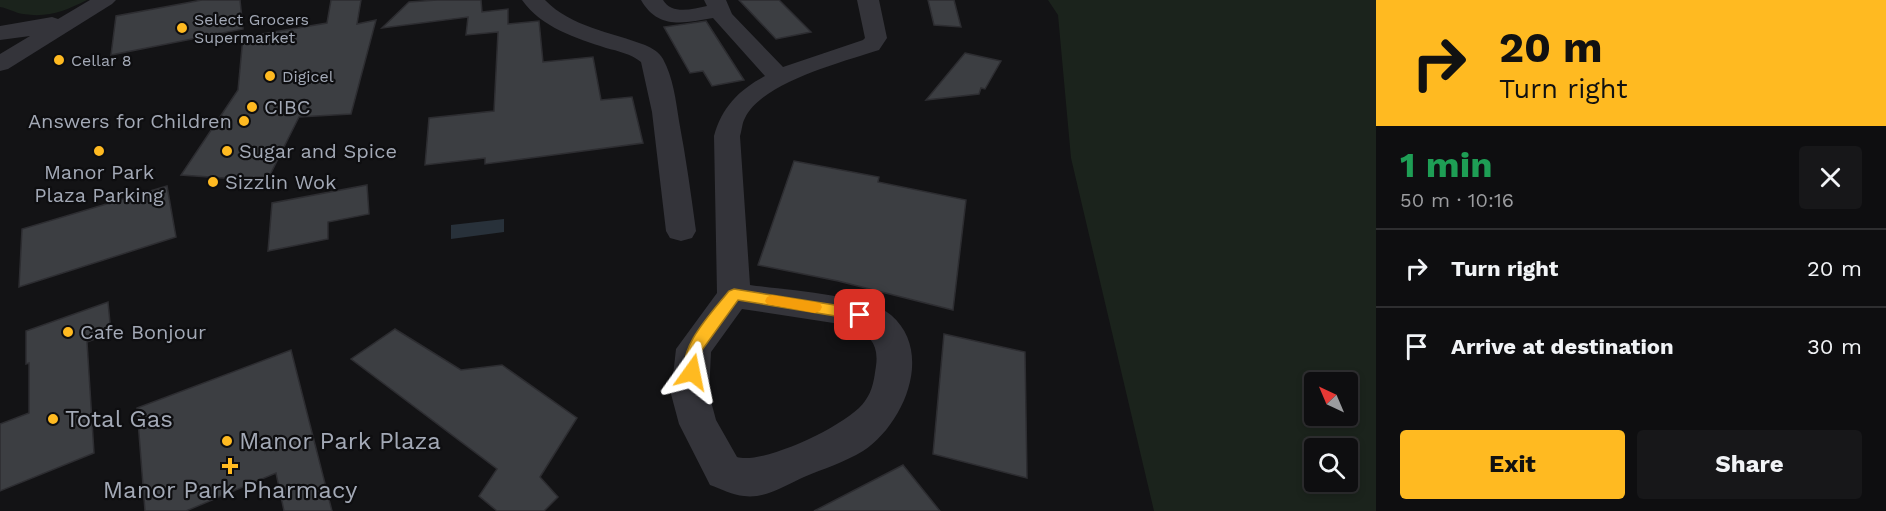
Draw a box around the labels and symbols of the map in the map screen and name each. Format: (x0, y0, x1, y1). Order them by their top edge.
place label: Select Grocers Supermarket (194, 10, 309, 47)
marker: Select Grocers Supermarket (175, 21, 189, 35)
place label: Cellar 8 (71, 51, 132, 70)
marker: Cellar 8 (52, 53, 66, 67)
place label: Digicel (282, 67, 334, 86)
marker: Digicel (263, 69, 277, 83)
place label: CIBC (264, 95, 310, 119)
marker: CIBC (245, 100, 259, 114)
place label: Answers for Children (28, 109, 232, 133)
marker: Answers for Children (237, 114, 251, 128)
place label: Sugar and Spice (239, 139, 397, 163)
marker: Manor Park Plaza Parking (92, 144, 106, 158)
marker: Sugar and Spice (220, 144, 234, 158)
place label: Manor Park Plaza Parking (34, 160, 164, 207)
place label: Sizzlin Wok (225, 170, 336, 194)
marker: Sizzlin Wok (206, 175, 220, 189)
pin (834, 289, 885, 340)
place label: Cafe Bonjour (80, 320, 206, 344)
marker: Cafe Bonjour (61, 325, 75, 339)
position arrow (660, 340, 724, 404)
north arrow (1304, 372, 1358, 426)
place label: Total Gas (65, 405, 173, 433)
marker: Total Gas (46, 412, 60, 426)
place label: Manor Park Plaza (239, 427, 441, 455)
marker: Manor Park Plaza (220, 434, 234, 448)
marker: Manor Park Pharmacy (223, 459, 237, 473)
place label: Manor Park Pharmacy (103, 476, 358, 504)

